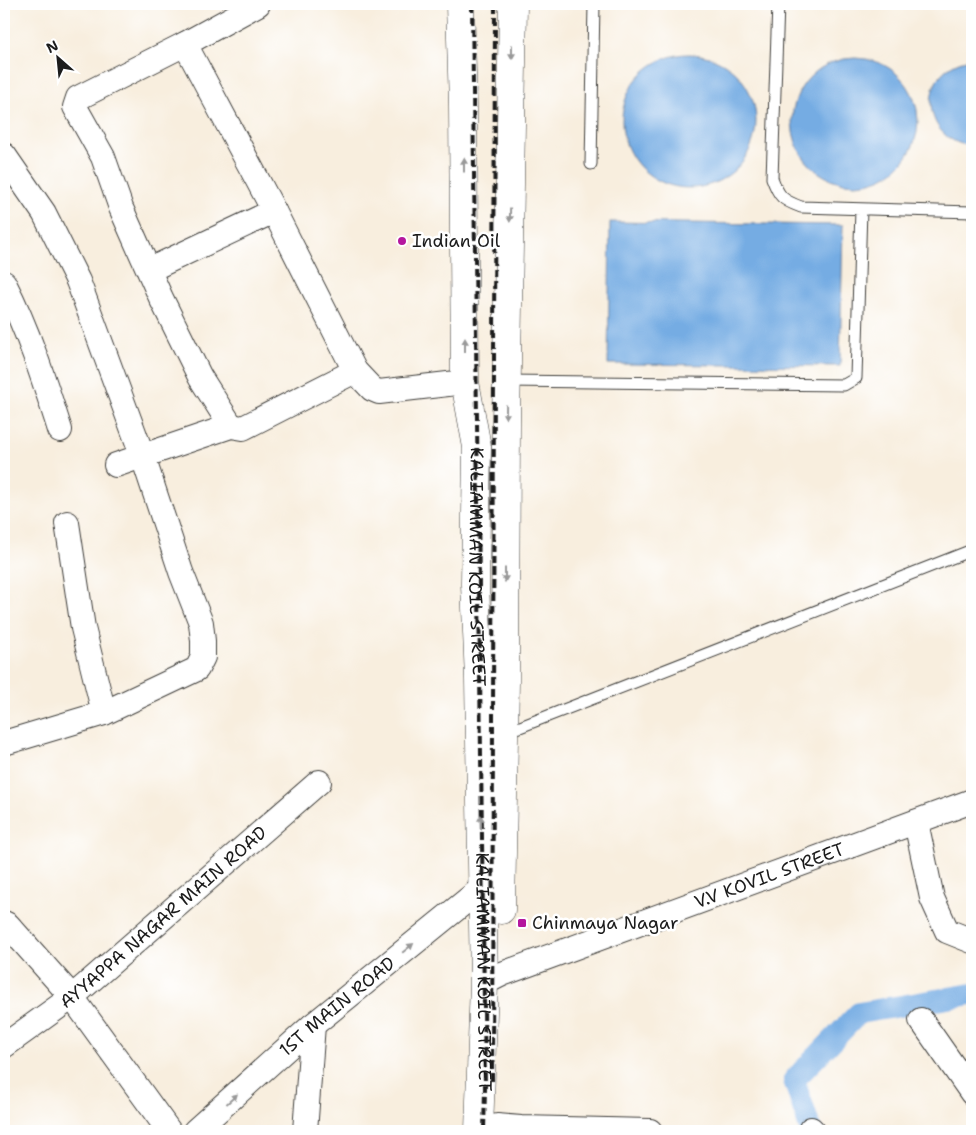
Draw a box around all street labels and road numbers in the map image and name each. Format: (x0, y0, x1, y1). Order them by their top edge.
street label: KALIAMMAN KOIL STREET (463, 447, 491, 686)
street label: AYYAPPA NAGAR MAIN ROAD (55, 821, 272, 1014)
street label: V.V KOVIL STREET (691, 837, 848, 914)
street label: KALIAMMAN KOIL STREET (470, 852, 497, 1092)
street label: 1ST MAIN ROAD (274, 951, 400, 1062)

